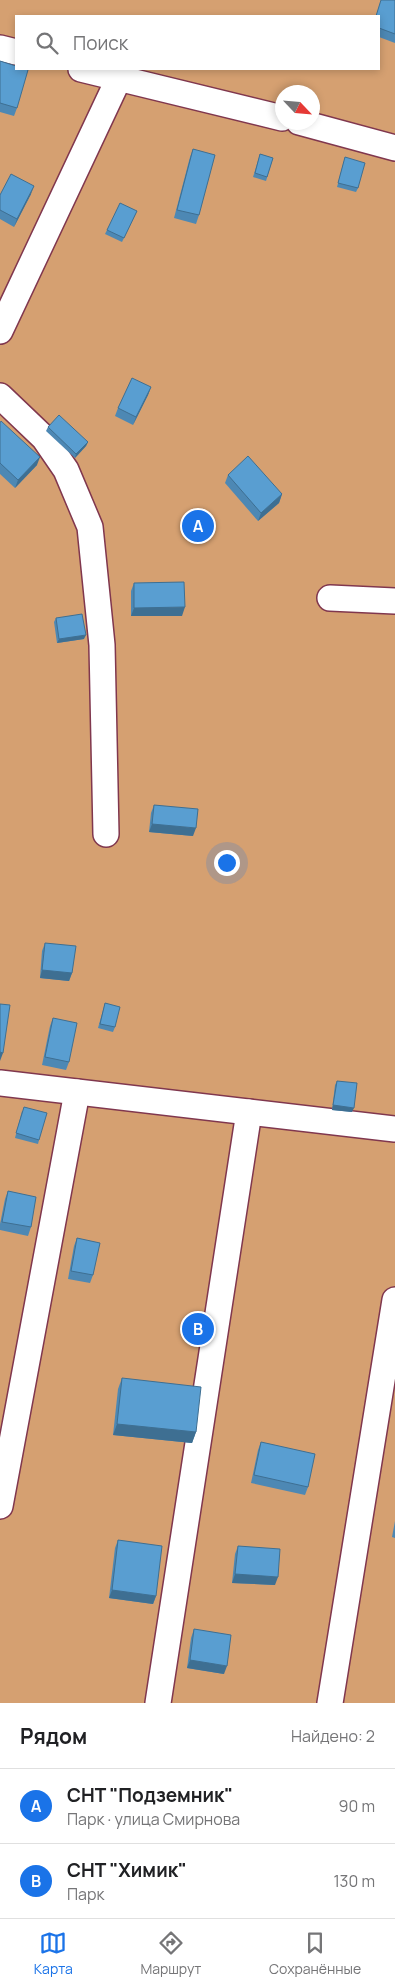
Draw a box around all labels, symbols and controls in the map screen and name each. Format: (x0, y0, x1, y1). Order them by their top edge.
search box (15, 15, 380, 70)
icon: search (33, 29, 61, 57)
text: Поиск (73, 30, 128, 56)
north arrow (275, 85, 320, 130)
pin: A (182, 507, 214, 545)
your location (214, 850, 240, 876)
pin: B (182, 1310, 214, 1348)
text: Рядом (20, 1722, 87, 1750)
text: Найдено: 2 (291, 1725, 375, 1747)
text: СНТ "Подземник" (67, 1782, 233, 1808)
text: A (31, 1795, 41, 1817)
text: 90 m (339, 1795, 375, 1817)
text: Парк · улица Смирнова (67, 1808, 240, 1830)
text: СНТ "Химик" (67, 1857, 187, 1883)
text: B (31, 1870, 41, 1892)
text: 130 m (333, 1870, 375, 1892)
text: Парк (67, 1883, 104, 1905)
tab: Карта (34, 1929, 73, 1978)
tab: Маршрут (140, 1929, 201, 1978)
tab: Сохранённые (269, 1929, 361, 1978)

